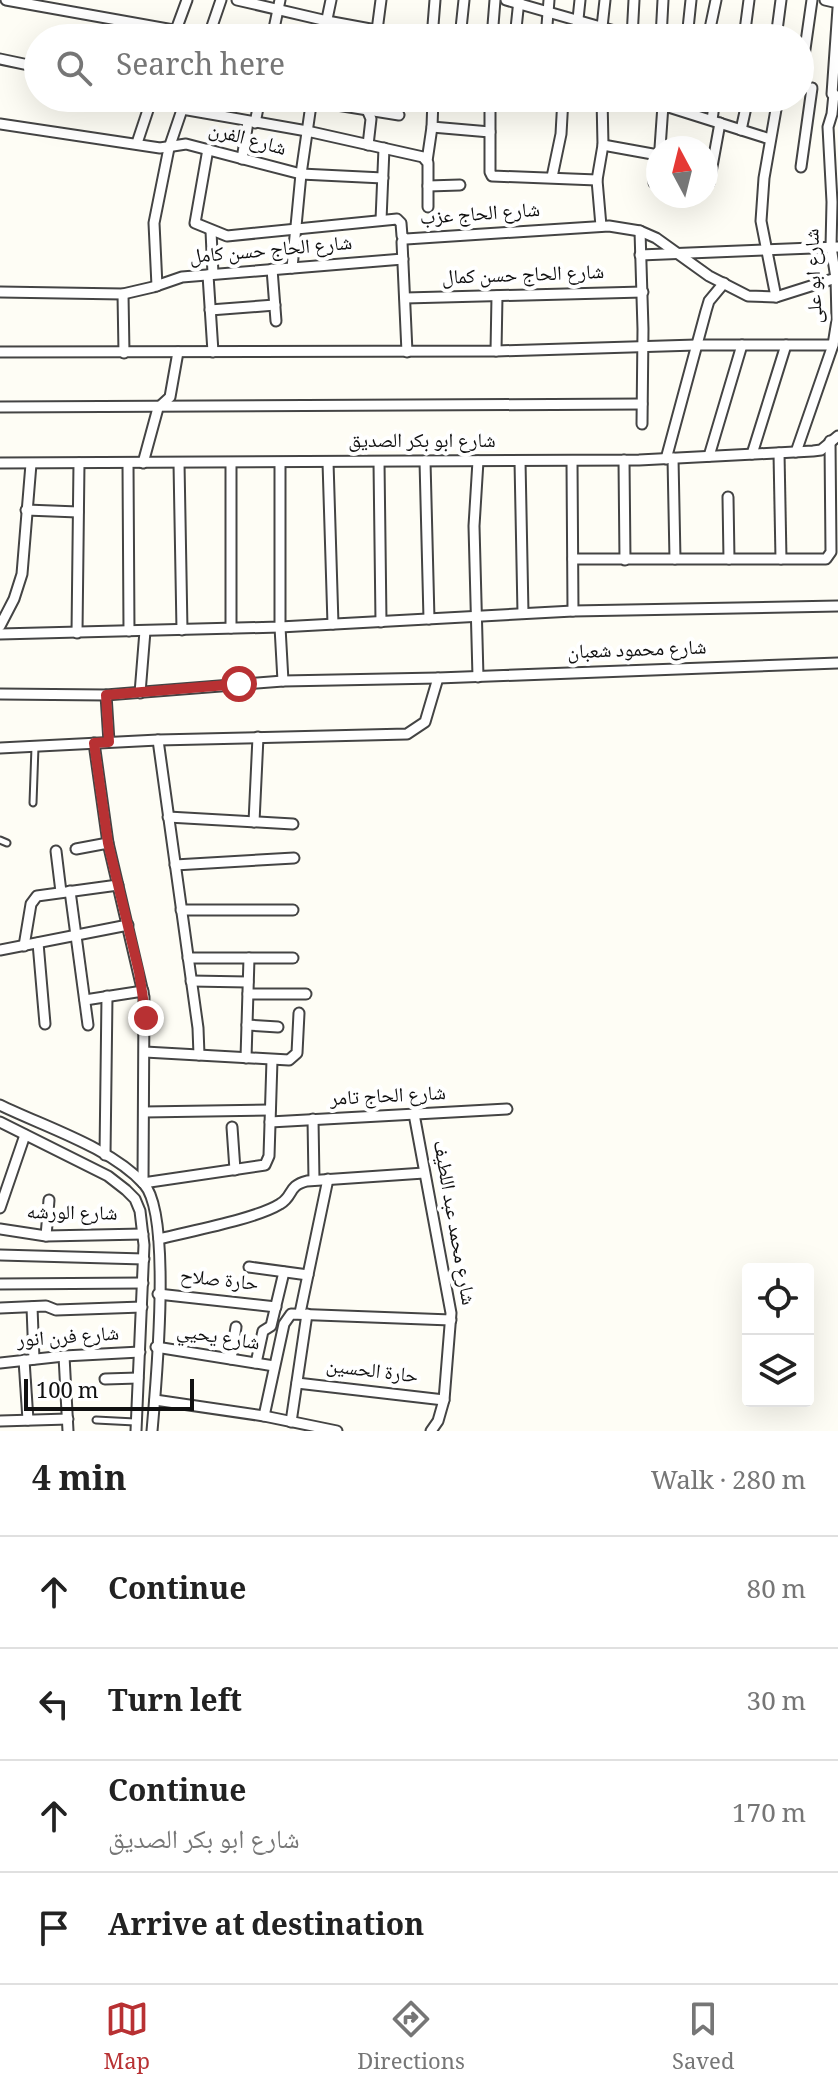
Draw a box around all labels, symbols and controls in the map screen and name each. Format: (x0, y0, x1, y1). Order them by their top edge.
search box (24, 24, 814, 112)
text: Search here (116, 43, 285, 94)
icon: search (52, 46, 96, 90)
street label: شارع الفرن (204, 114, 290, 168)
north arrow (646, 136, 718, 208)
street label: شارع الحاج عزب (419, 195, 541, 237)
street label: شارع الحاج حسن كامل (188, 228, 354, 276)
street label: شارع ابو على (797, 228, 835, 324)
street label: شارع الحاج حسن كمال (441, 257, 605, 297)
street label: شارع ابو بكر الصديق (348, 426, 496, 460)
street label: شارع محمود شعبان (567, 633, 707, 671)
route start (221, 666, 257, 702)
route end (128, 1000, 164, 1036)
street label: شارع الحاج تامر (328, 1078, 447, 1118)
street label: شارع محمد عبد اللطيف (421, 1138, 483, 1308)
street label: شارع الورشه (26, 1197, 118, 1233)
street label: حارة صلاح (178, 1261, 260, 1303)
map controls (742, 1263, 814, 1407)
button: locate (742, 1263, 814, 1335)
street label: شارع يحيي (174, 1316, 262, 1362)
street label: شارع فرن انور (15, 1318, 120, 1360)
button: layers (742, 1335, 814, 1407)
street label: حارة الحسين (324, 1350, 420, 1396)
text: 100 m (36, 1374, 99, 1412)
scale bar (24, 1375, 194, 1411)
text: 4 min (32, 1454, 127, 1512)
text: Walk · 280 m (651, 1461, 806, 1505)
text: Continue (108, 1567, 246, 1618)
icon: ahead (32, 1570, 76, 1614)
text: 80 m (747, 1570, 806, 1614)
text: Turn left (108, 1679, 242, 1730)
icon: left (32, 1682, 76, 1726)
text: 30 m (747, 1682, 806, 1726)
text: Continue (108, 1769, 246, 1820)
icon: ahead (32, 1794, 76, 1838)
text: 170 m (732, 1794, 806, 1838)
text: شارع ابو بكر الصديق (108, 1820, 300, 1864)
text: Arrive at destination (108, 1903, 424, 1954)
icon: arrive (32, 1906, 76, 1950)
tab: Map (104, 1997, 150, 2083)
tab: Directions (357, 1997, 465, 2083)
tab: Saved (672, 1997, 734, 2083)

